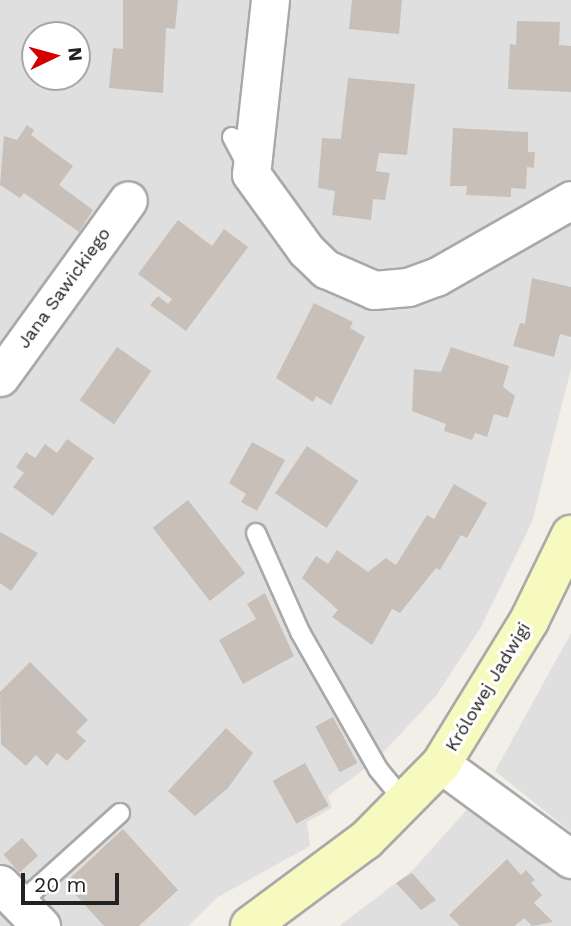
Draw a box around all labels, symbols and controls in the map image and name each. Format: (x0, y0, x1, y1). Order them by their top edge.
north arrow (21, 21, 91, 91)
text: N (63, 46, 87, 62)
street label: Jana Sawickiego (13, 223, 115, 353)
street label: Królowej Jadwigi (441, 618, 535, 756)
scale bar (24, 860, 122, 904)
text: 20 m (34, 872, 86, 897)

